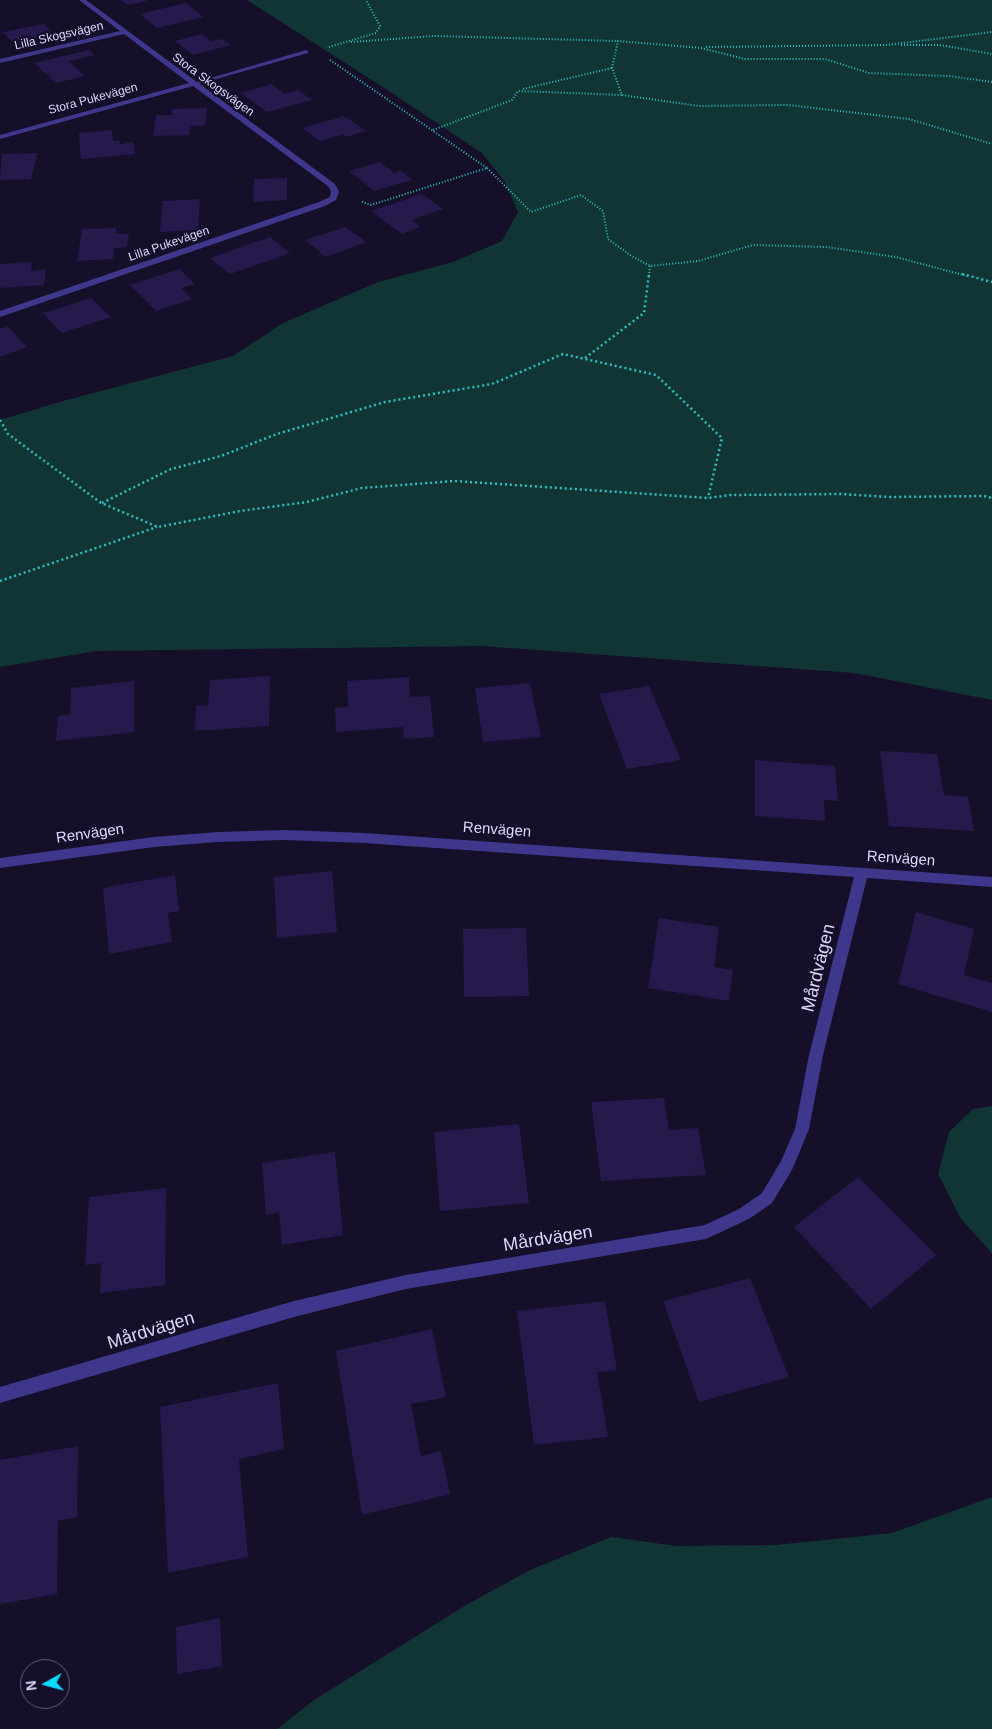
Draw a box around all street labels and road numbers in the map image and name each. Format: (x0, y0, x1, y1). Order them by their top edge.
street label: Lilla Skogsvägen (13, 19, 105, 53)
street label: Stora Skogsvägen (169, 50, 257, 120)
street label: Stora Pukevägen (47, 80, 139, 118)
street label: Lilla Pukevägen (127, 223, 211, 265)
street label: Renvägen (462, 819, 532, 841)
street label: Renvägen (55, 820, 125, 848)
street label: Renvägen (866, 848, 936, 870)
street label: Mårdvägen (798, 922, 840, 1014)
street label: Mårdvägen (502, 1221, 594, 1257)
street label: Mårdvägen (105, 1308, 197, 1354)

